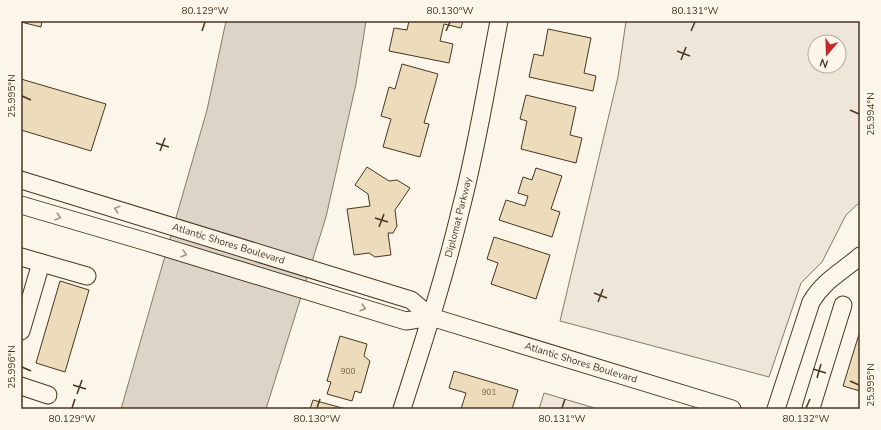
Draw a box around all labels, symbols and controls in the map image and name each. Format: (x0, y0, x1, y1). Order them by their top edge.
text: 80.129°W (181, 4, 229, 18)
text: 80.130°W (426, 4, 474, 18)
text: 80.131°W (671, 4, 719, 18)
north arrow (807, 34, 847, 74)
text: N (818, 55, 830, 71)
text: 25.995°N (5, 74, 19, 118)
text: 25.994°N (864, 92, 878, 136)
street label: Diplomat Parkway (442, 175, 476, 259)
one-way arrow (113, 205, 120, 214)
one-way arrow (55, 212, 62, 221)
street label: Atlantic Shores Boulevard (170, 220, 287, 268)
one-way arrow (181, 249, 188, 257)
one-way arrow (359, 303, 366, 312)
street label: Atlantic Shores Boulevard (523, 339, 639, 387)
text: 25.996°N (5, 345, 19, 389)
text: 25.995°N (864, 363, 878, 407)
house number: 900 (341, 366, 355, 377)
house number: 901 (482, 387, 496, 398)
text: 80.129°W (48, 412, 96, 426)
text: 80.130°W (293, 412, 341, 426)
text: 80.131°W (538, 412, 586, 426)
text: 80.132°W (782, 412, 830, 426)

